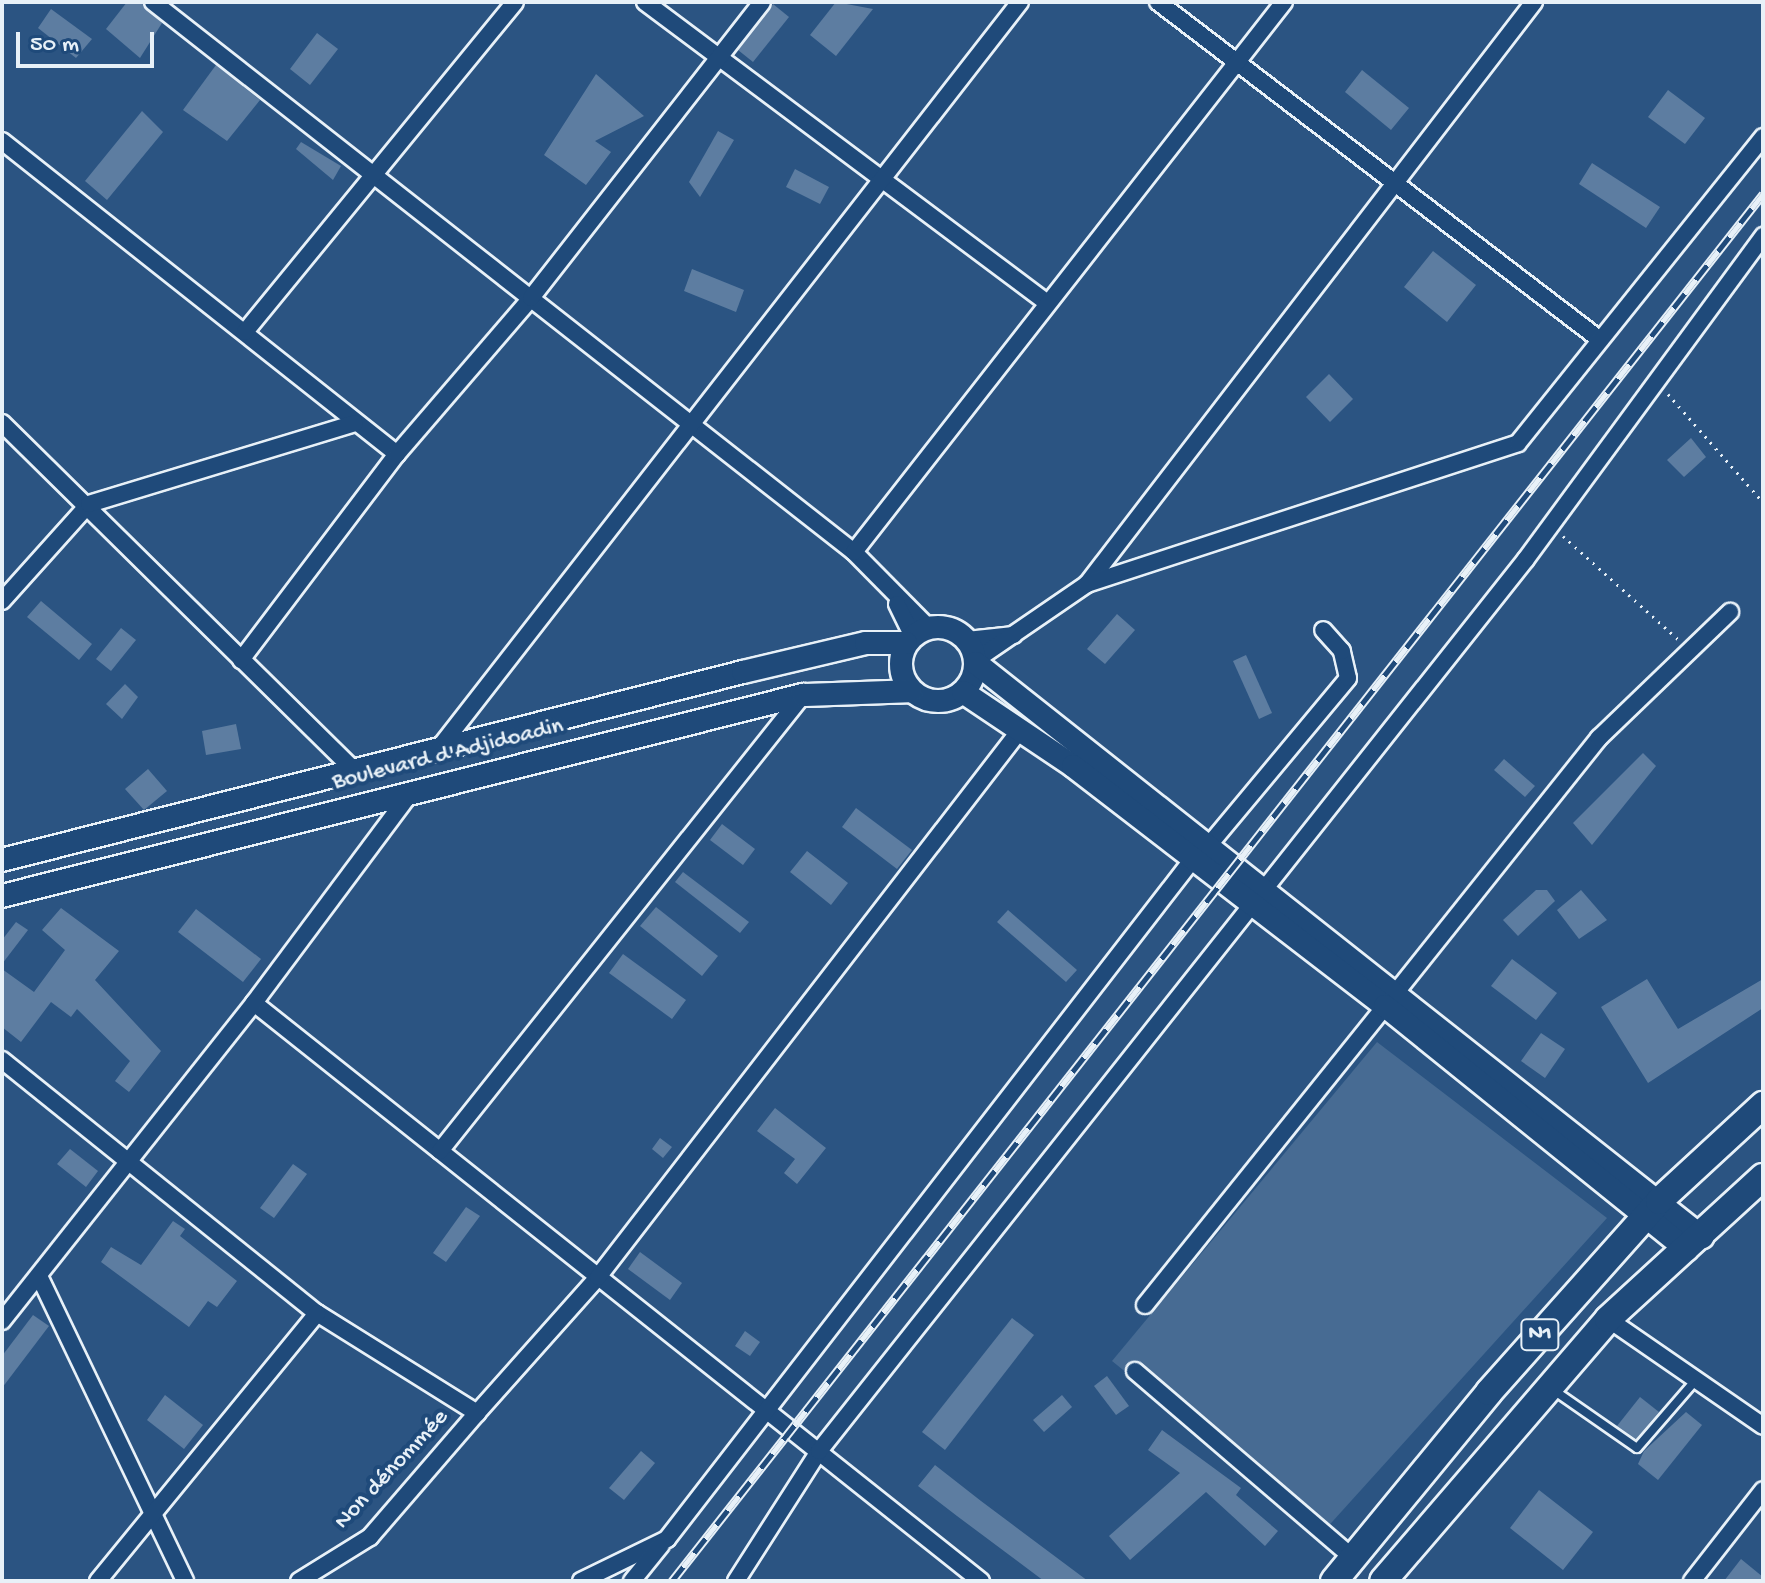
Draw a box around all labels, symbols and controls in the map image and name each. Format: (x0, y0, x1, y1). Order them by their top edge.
scale bar (20, 16, 158, 66)
text: 50 m (30, 31, 79, 60)
street label: Boulevard d'Adjidoadin (330, 712, 566, 798)
road number: N1 (1520, 1317, 1560, 1353)
street label: Non dénommée (329, 1404, 455, 1536)

